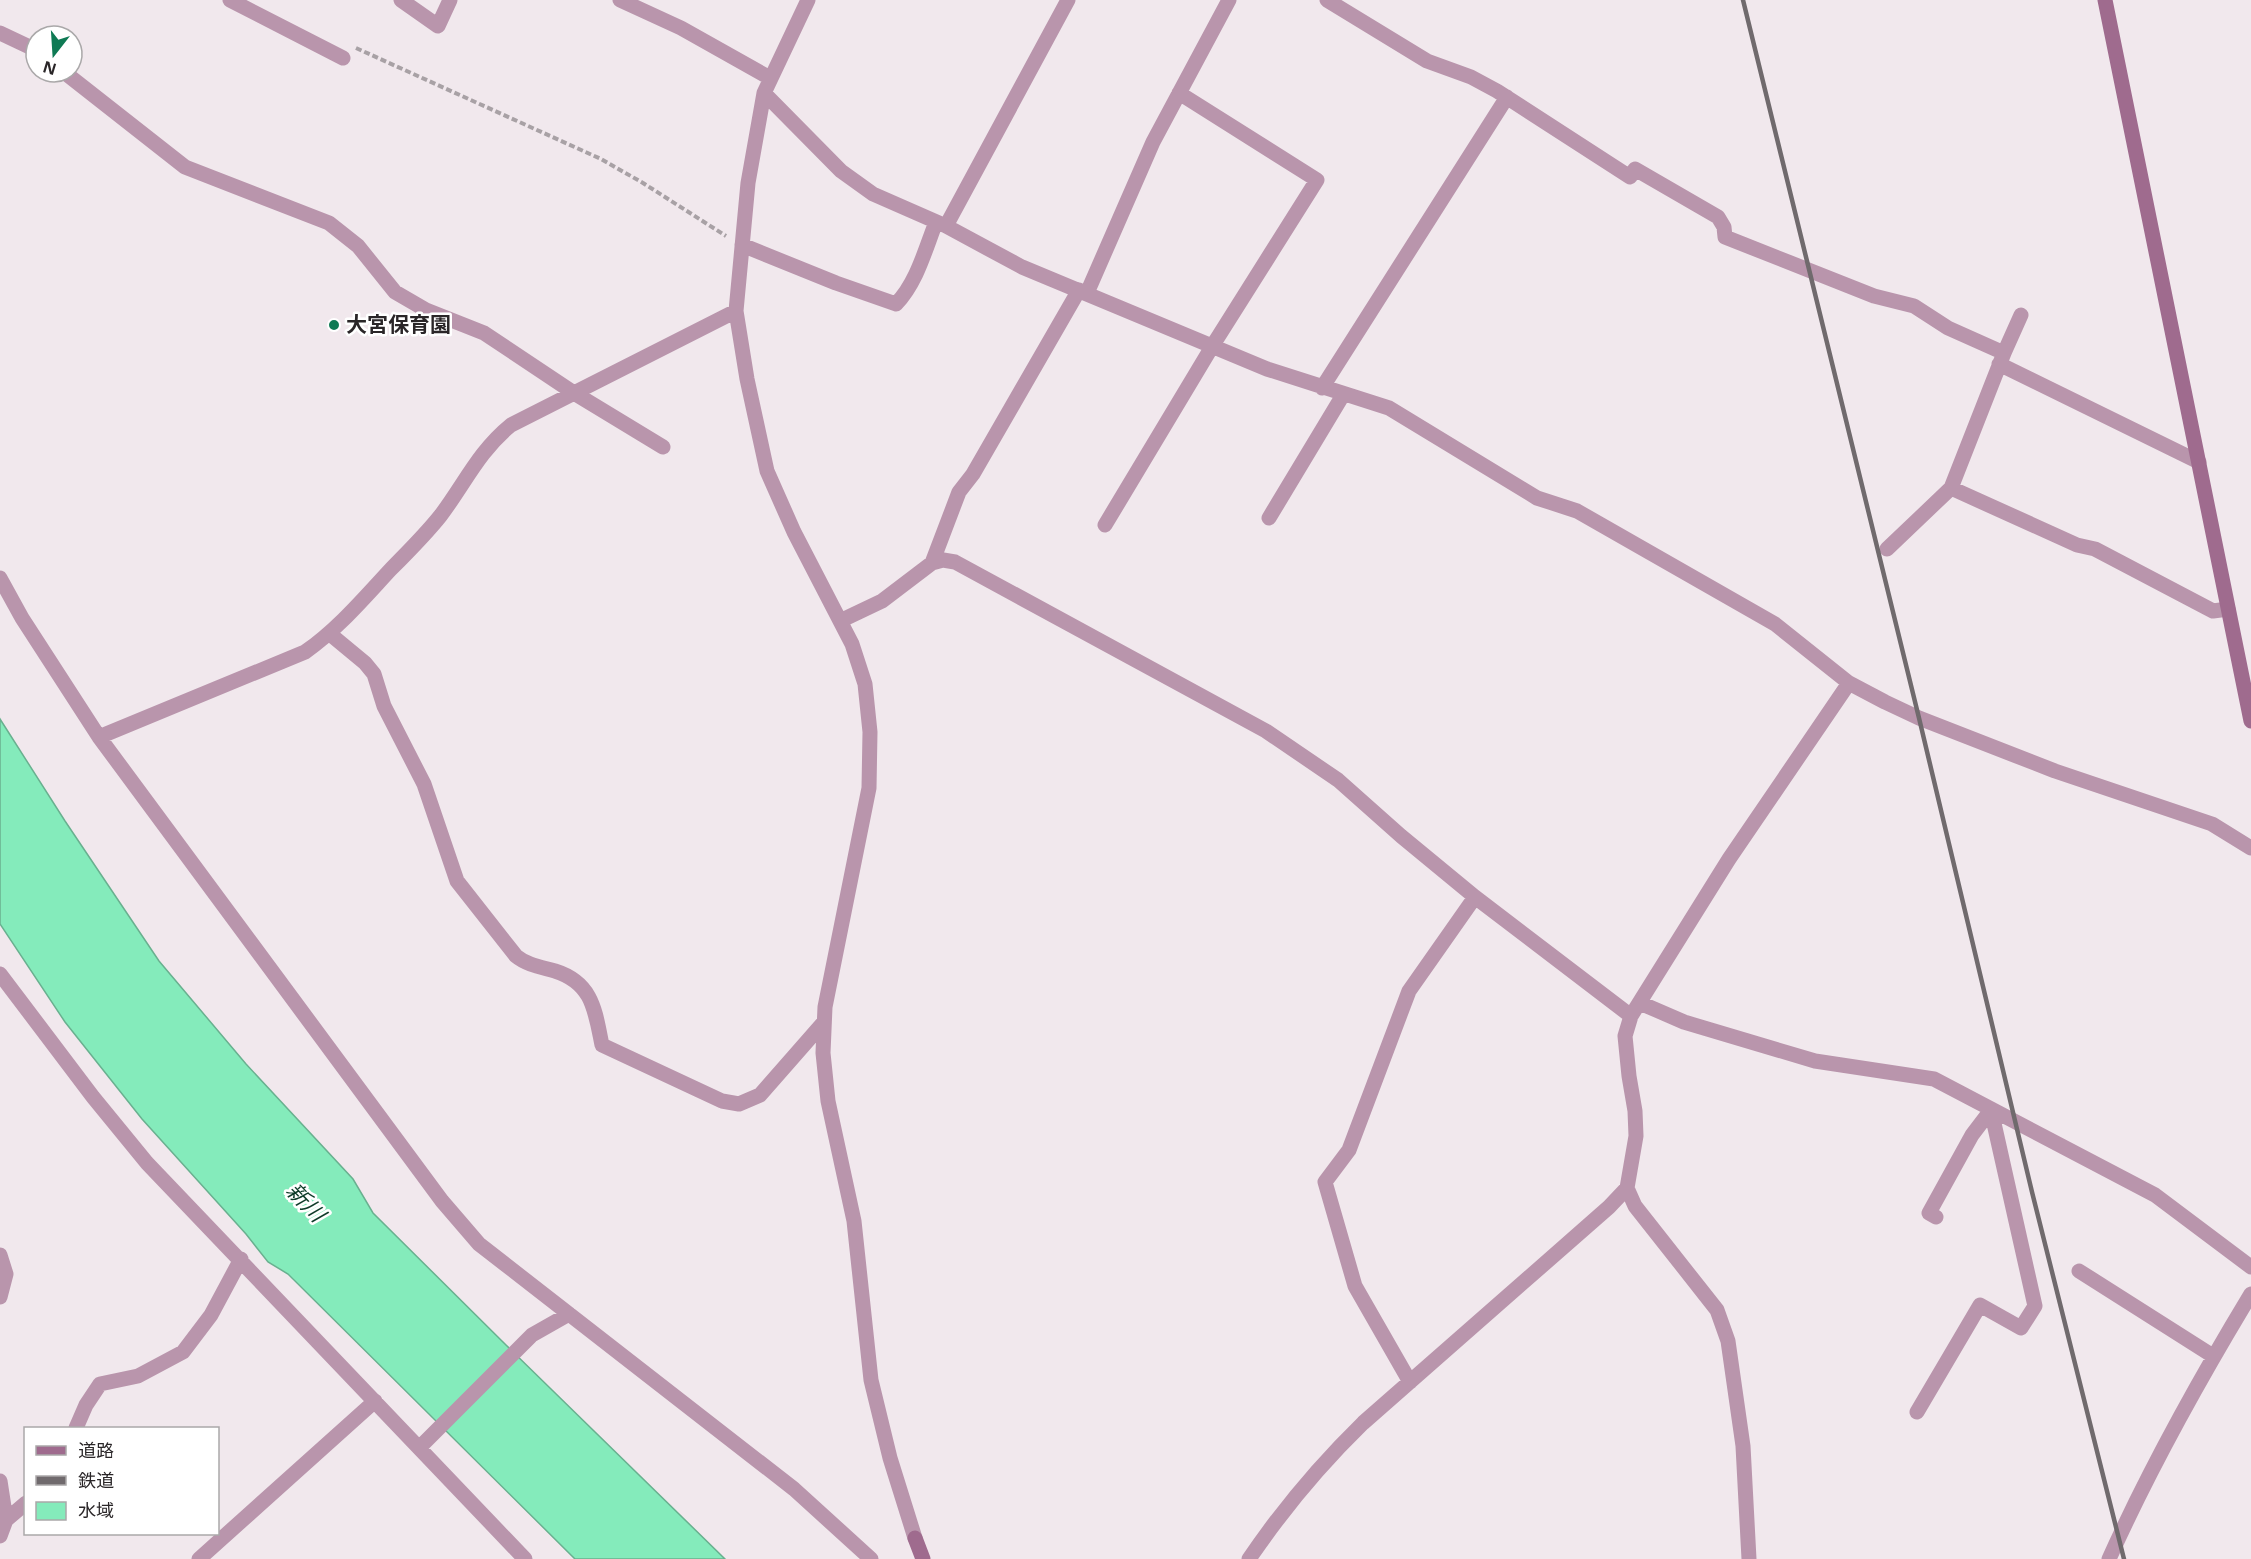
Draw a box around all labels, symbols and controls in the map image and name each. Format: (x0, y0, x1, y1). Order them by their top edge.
north arrow (24, 24, 84, 84)
text: N (40, 56, 59, 81)
place label: 大宮保育園 (346, 310, 451, 338)
marker: 大宮保育園 (327, 318, 341, 332)
water label: 新川 (281, 1175, 334, 1229)
legend (24, 1427, 219, 1535)
text: 道路 (78, 1438, 114, 1462)
text: 鉄道 (78, 1468, 114, 1492)
text: 水域 (78, 1498, 114, 1522)

